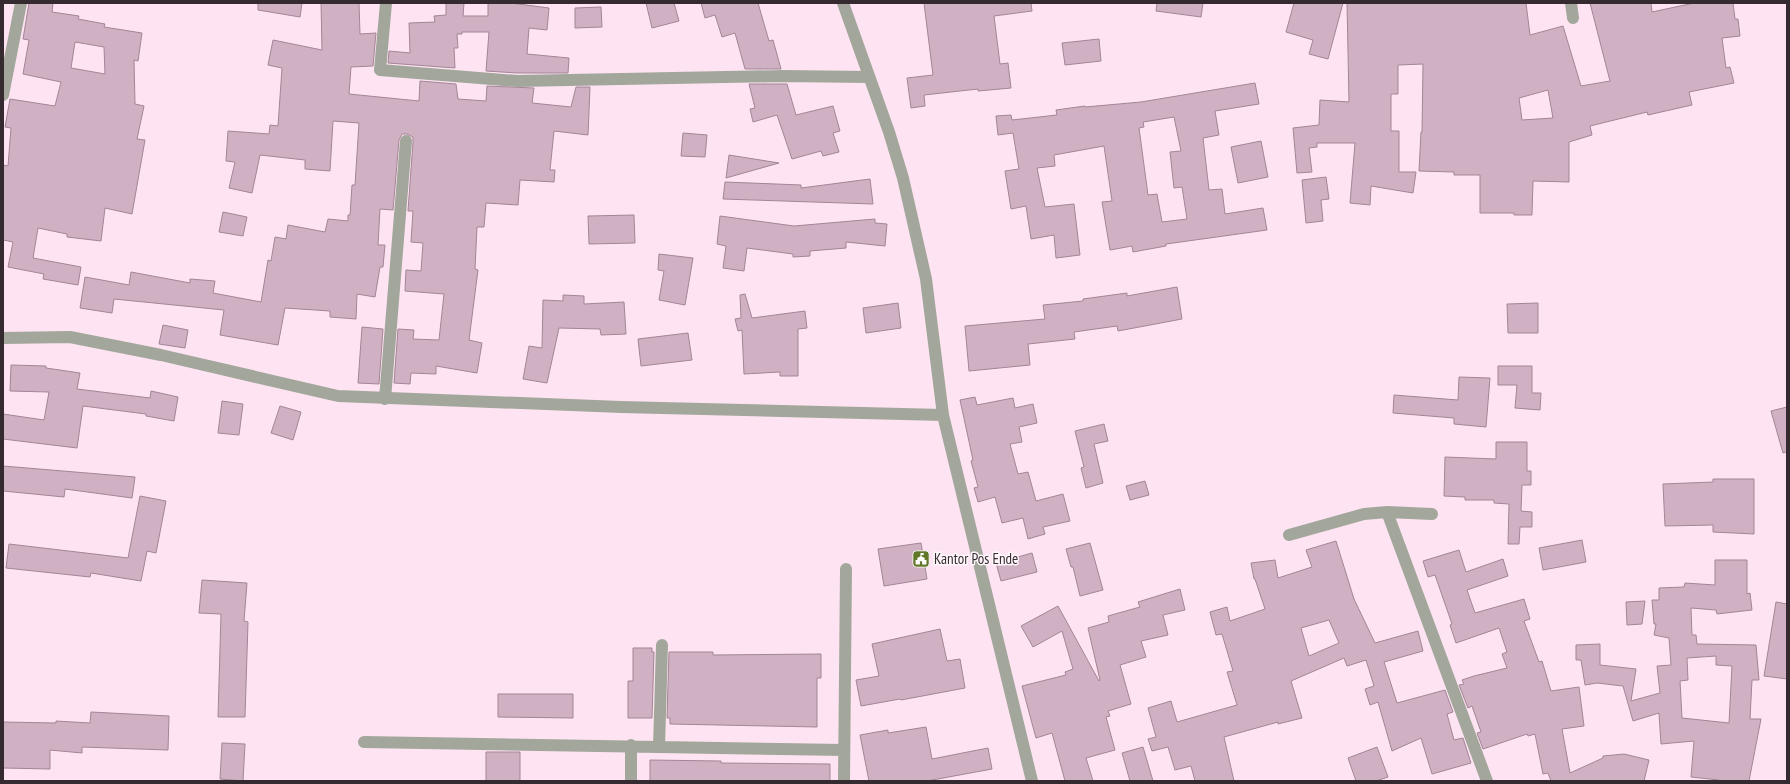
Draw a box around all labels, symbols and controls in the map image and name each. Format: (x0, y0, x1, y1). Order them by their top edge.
public building icon: Kantor Pos Ende (911, 549, 931, 569)
place label: Kantor Pos Ende (934, 549, 1018, 568)

